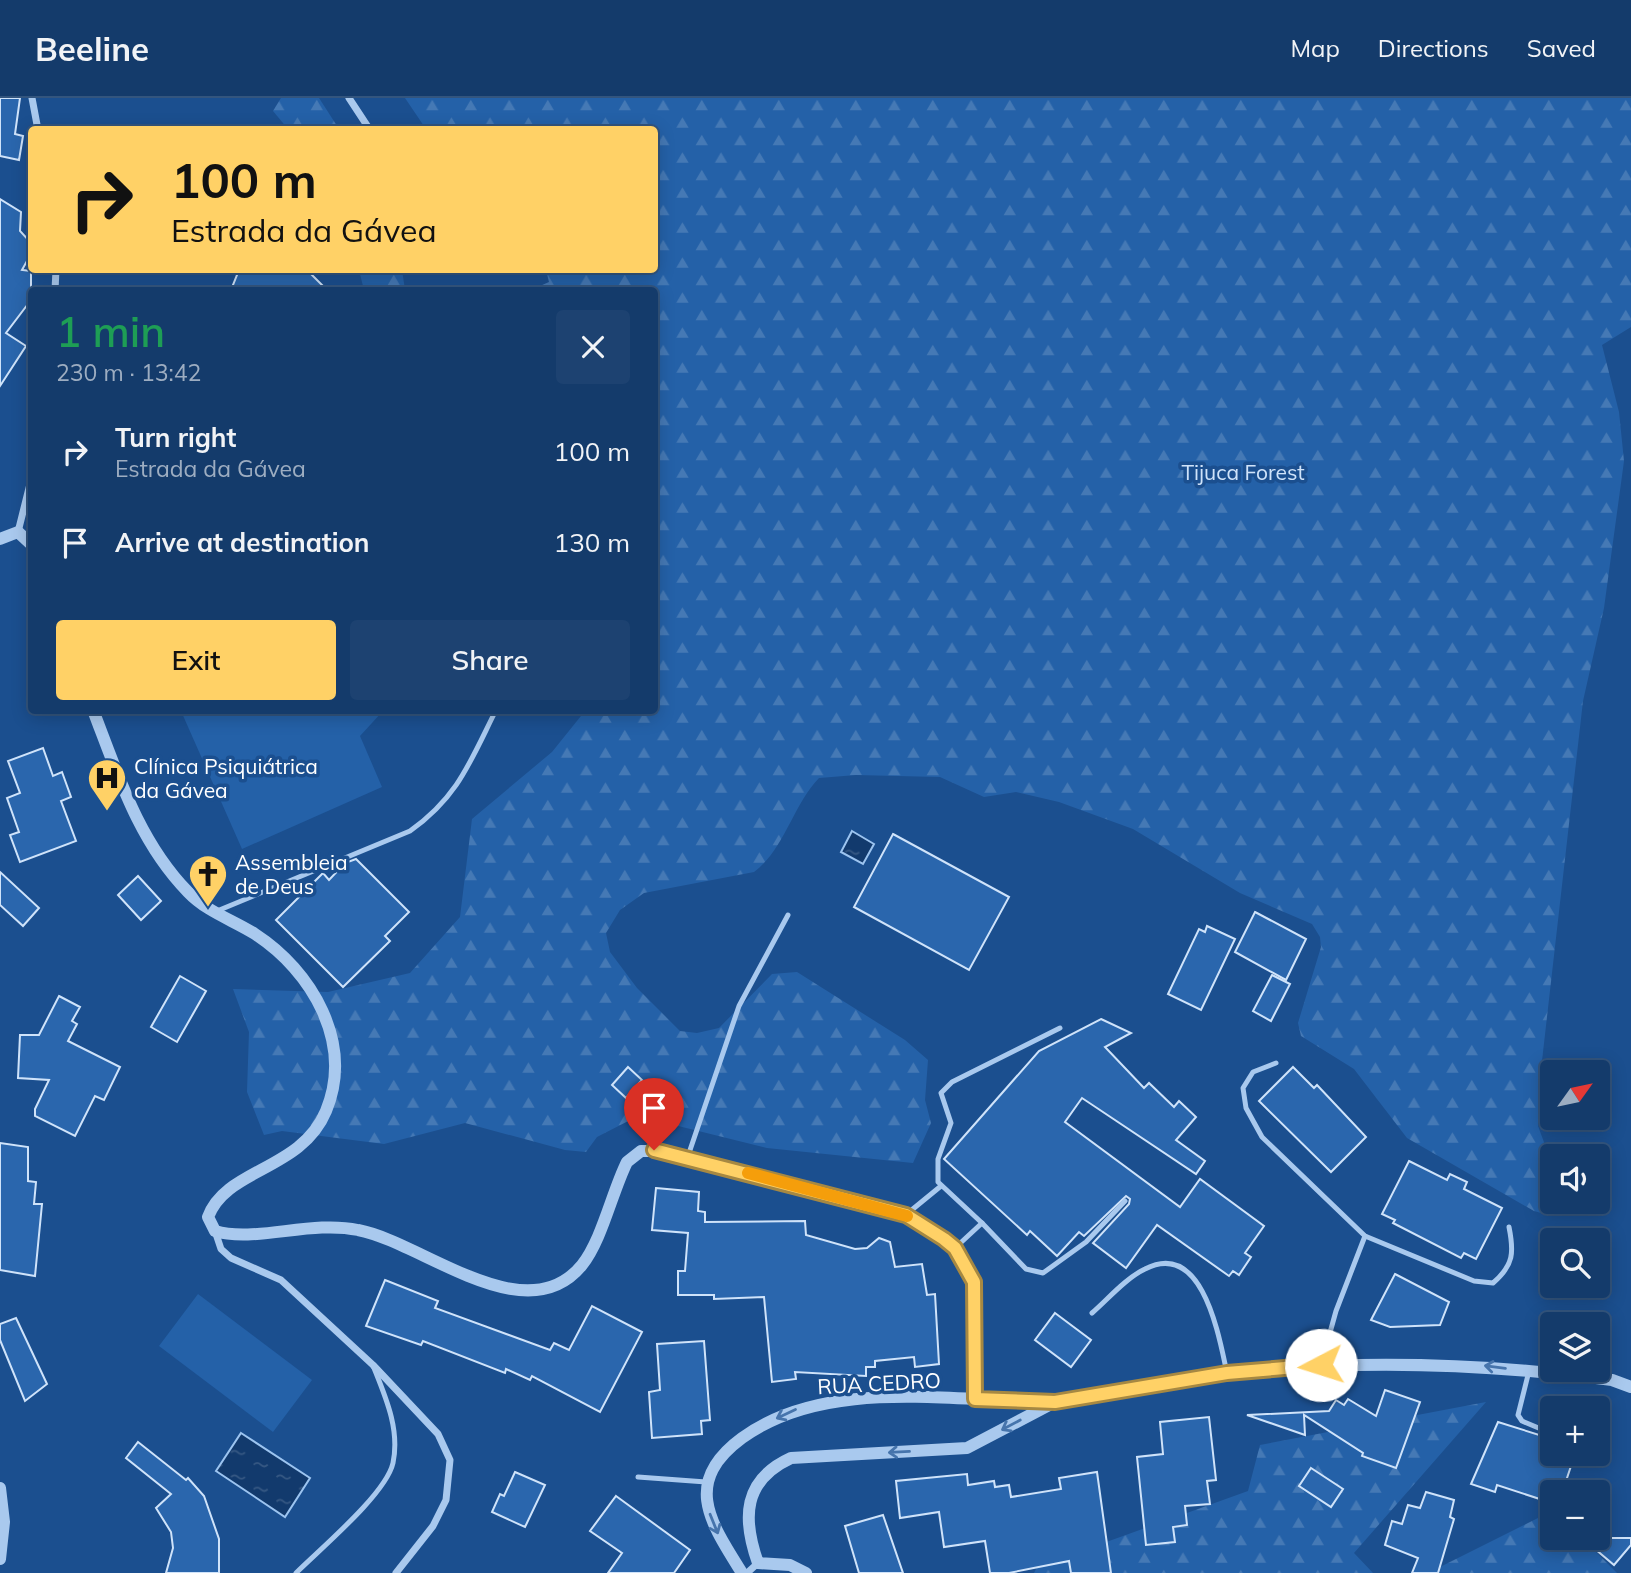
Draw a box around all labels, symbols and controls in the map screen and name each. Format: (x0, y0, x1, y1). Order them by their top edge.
text: Beeline (35, 28, 149, 69)
text: Map (1290, 33, 1340, 63)
text: Directions (1378, 33, 1489, 63)
text: Saved (1527, 33, 1596, 63)
text: 100 m (171, 149, 317, 210)
icon: right (56, 154, 147, 245)
text: Estrada da Gávea (171, 210, 437, 250)
text: 1 min (56, 305, 165, 358)
button: close (556, 310, 630, 384)
text: 230 m · 13:42 (56, 358, 201, 387)
text: Turn right (115, 421, 236, 454)
icon: right (56, 433, 94, 471)
text: 100 m (554, 435, 630, 468)
text: Estrada da Gávea (115, 454, 306, 483)
park label: Tijuca Forest (1181, 459, 1305, 485)
icon: arrive (56, 524, 94, 562)
text: Arrive at destination (115, 526, 370, 559)
text: 130 m (554, 526, 630, 559)
button: Exit (56, 620, 336, 700)
button: Share (350, 620, 630, 700)
place label: Clínica Psiquiátrica da Gávea (134, 753, 318, 803)
hospital icon: Clínica Psiquiátrica da Gávea (86, 757, 128, 812)
place label: Assembleia de Deus (235, 849, 348, 899)
church icon: Assembleia de Deus (187, 853, 229, 908)
north arrow (1540, 1060, 1610, 1130)
map controls (1540, 1060, 1610, 1550)
pin (624, 1078, 684, 1150)
icon: arrive (635, 1089, 673, 1127)
button: sound (1540, 1144, 1610, 1214)
button: search (1540, 1228, 1610, 1298)
button: layers (1540, 1312, 1610, 1382)
position arrow (1284, 1328, 1358, 1402)
one-way arrow (1485, 1360, 1507, 1373)
street label: RUA CEDRO (817, 1367, 941, 1399)
button: + (1540, 1396, 1610, 1466)
one-way arrow (776, 1408, 797, 1421)
one-way arrow (1001, 1419, 1022, 1433)
one-way arrow (887, 1446, 910, 1459)
button: − (1540, 1480, 1610, 1550)
one-way arrow (708, 1513, 721, 1535)

